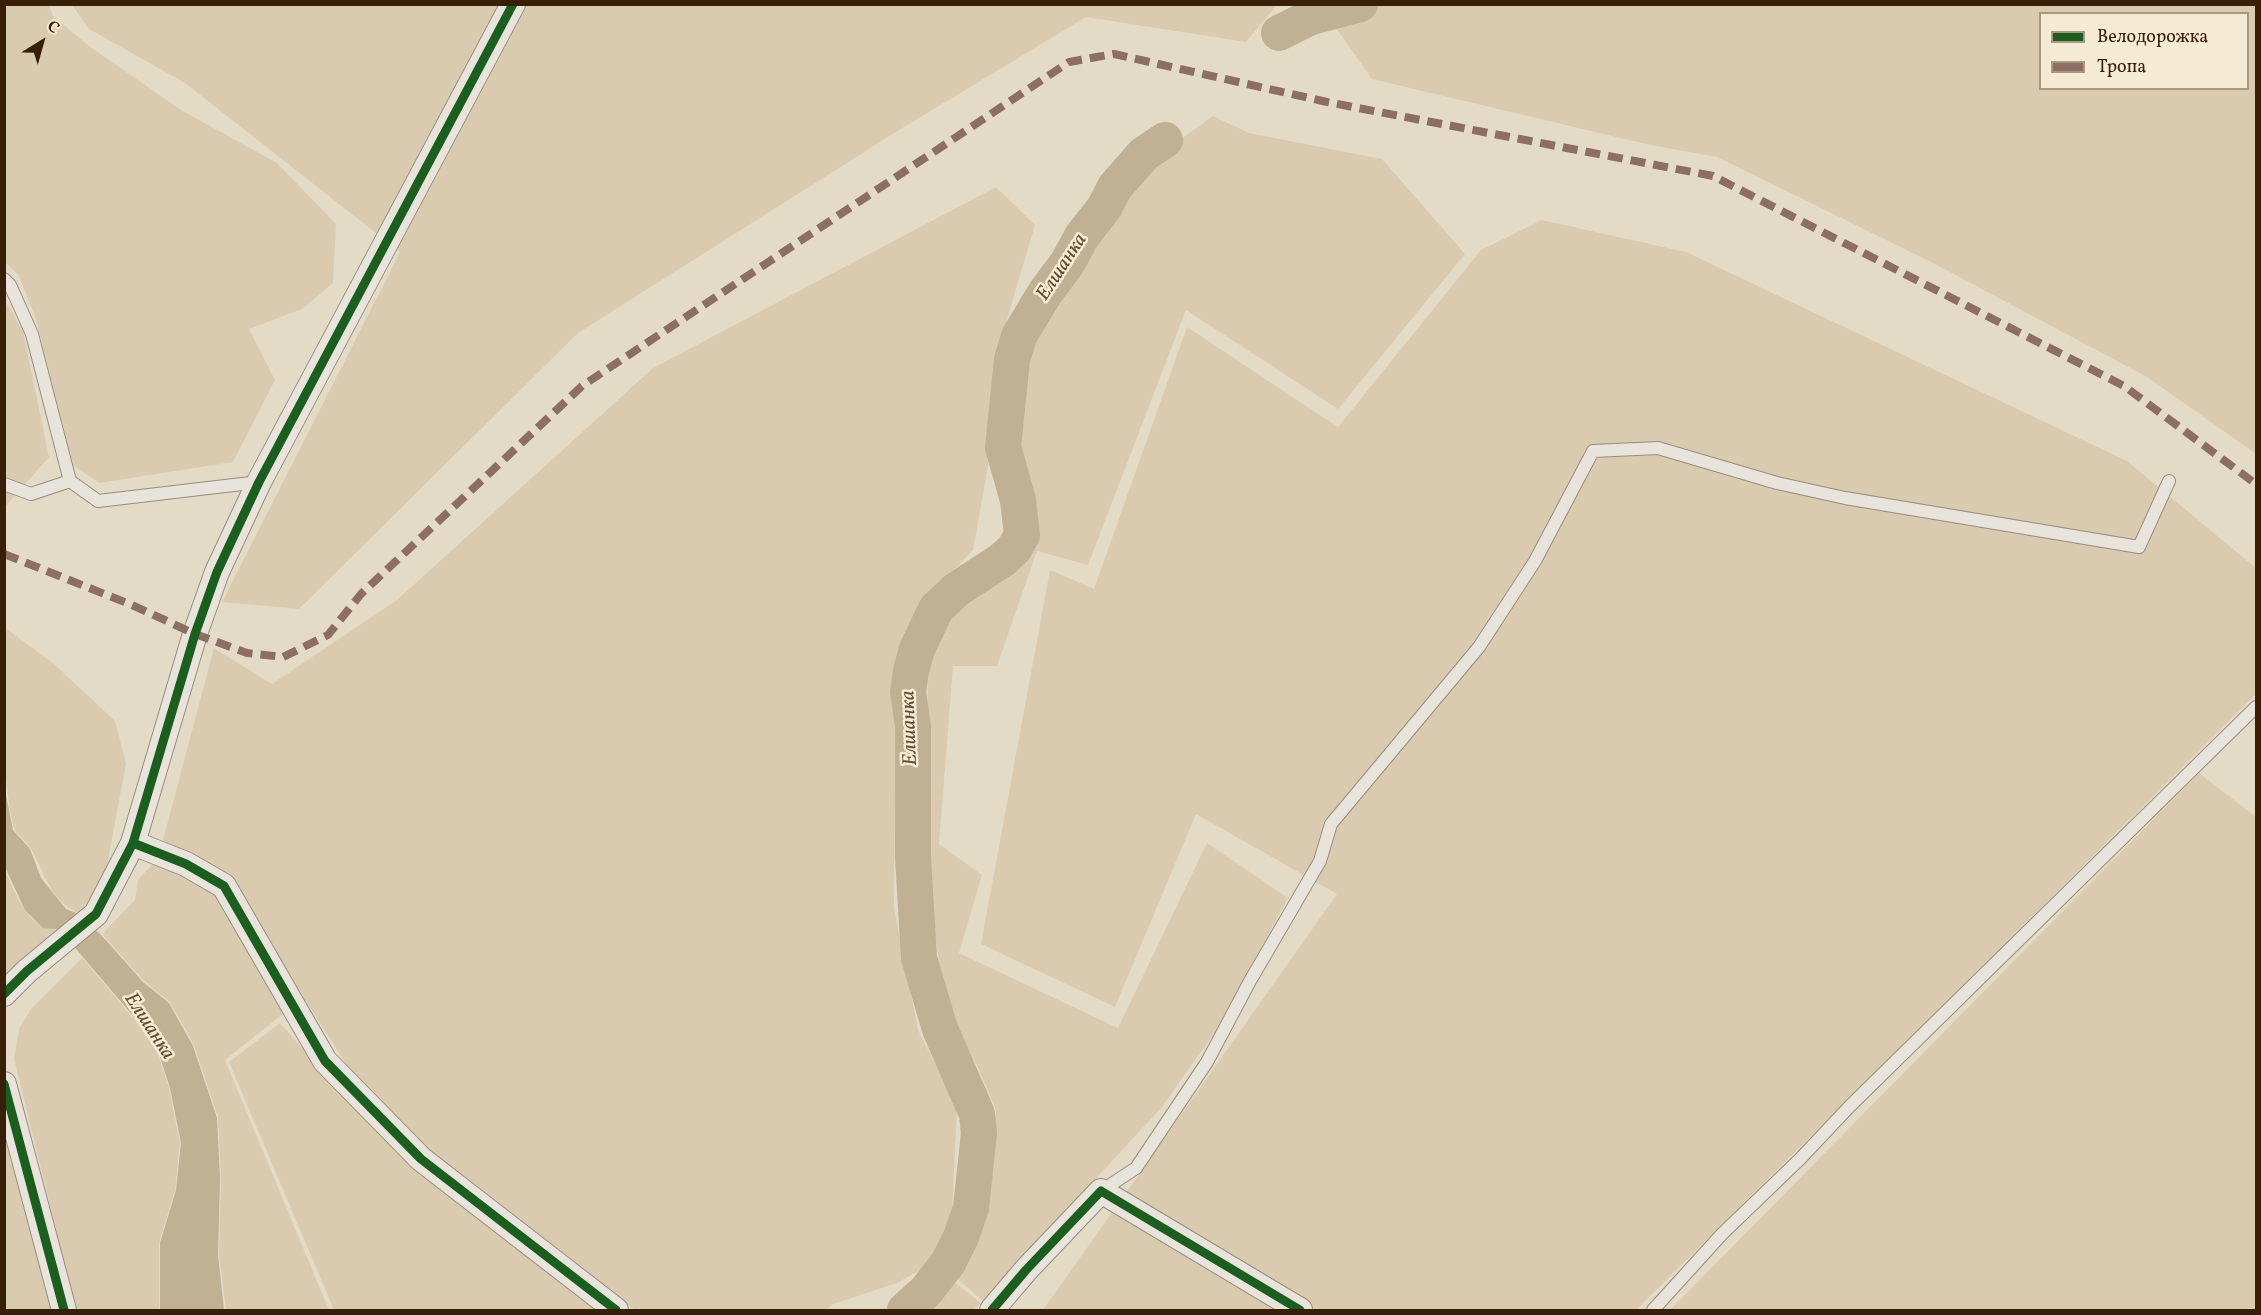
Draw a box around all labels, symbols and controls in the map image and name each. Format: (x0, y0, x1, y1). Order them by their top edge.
north arrow (12, 12, 72, 72)
legend (2039, 12, 2249, 90)
text: С (42, 16, 64, 40)
text: Велодорожка (2097, 25, 2208, 50)
text: Тропа (2097, 55, 2146, 80)
water label: Елшанка (1032, 230, 1094, 306)
water label: Елшанка (898, 690, 924, 766)
water label: Елшанка (117, 989, 179, 1065)

